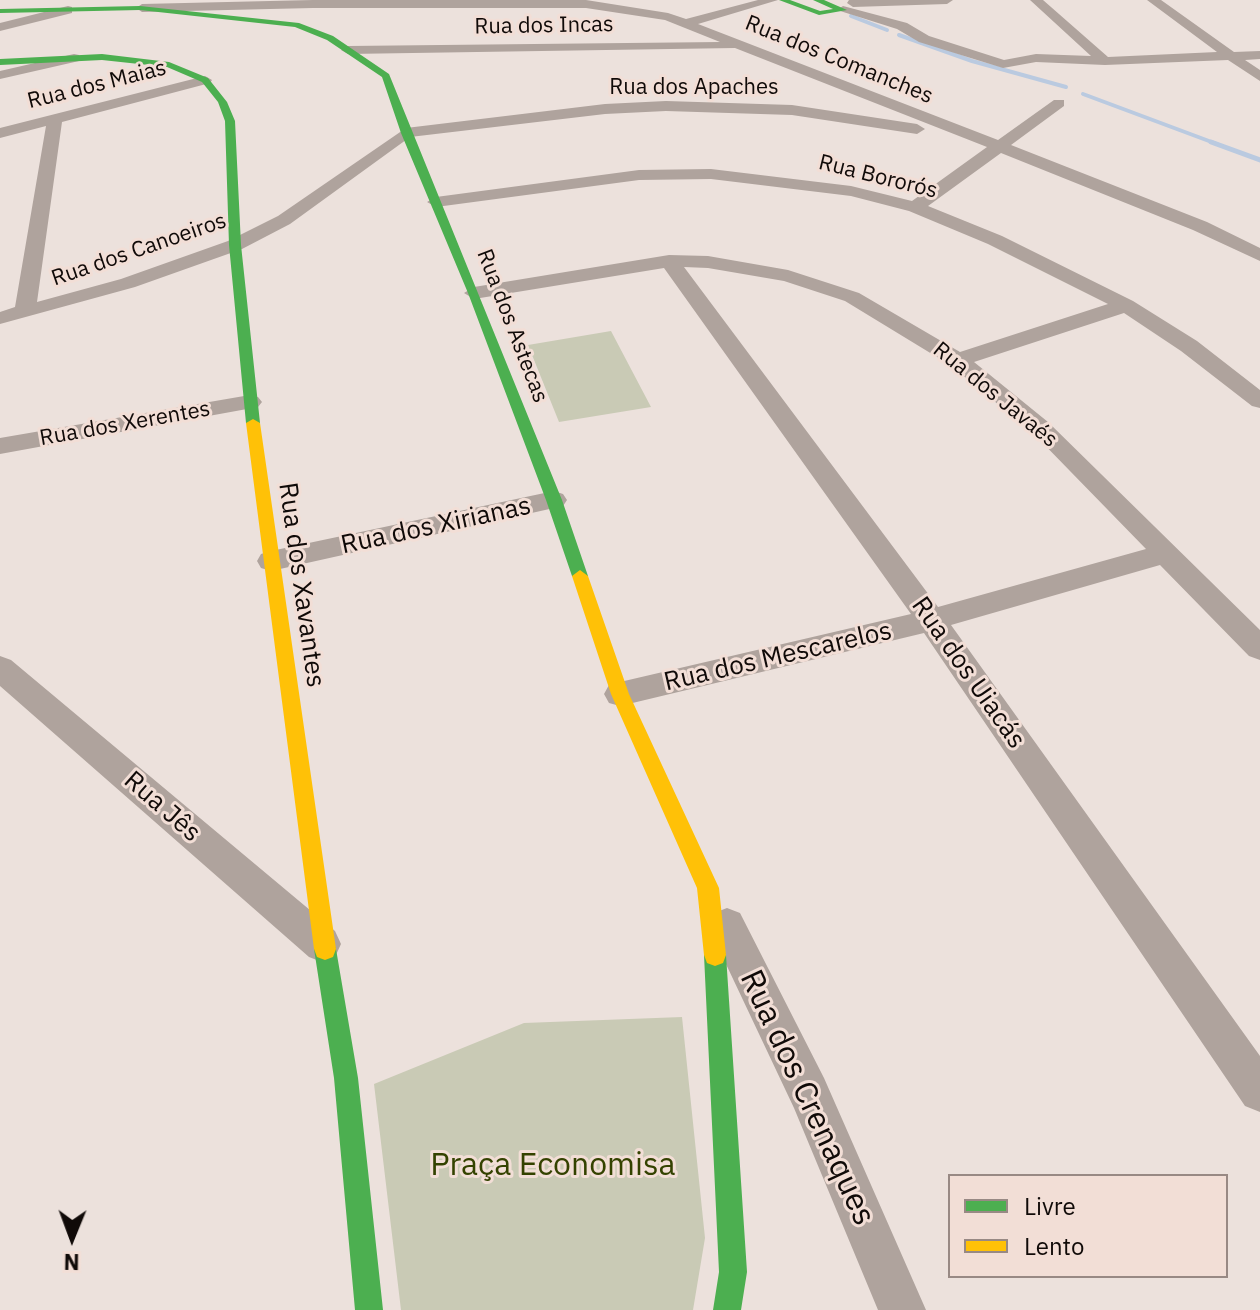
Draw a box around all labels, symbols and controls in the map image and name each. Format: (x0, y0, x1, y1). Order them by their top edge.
street label: Rua dos Comanches (741, 10, 937, 110)
street label: Rua dos Incas (474, 12, 614, 40)
street label: Rua dos Maias (25, 55, 169, 115)
street label: Rua dos Apaches (609, 75, 779, 101)
street label: Rua Bororós (816, 149, 940, 205)
street label: Rua dos Canoeiros (48, 208, 230, 292)
street label: Rua dos Astecas (471, 245, 553, 407)
street label: Rua dos Javaés (927, 337, 1063, 453)
street label: Rua dos Xerentes (38, 396, 212, 452)
street label: Rua dos Xavantes (271, 481, 331, 689)
street label: Rua dos Xirianas (338, 491, 534, 561)
street label: Rua dos Uiacás (904, 591, 1032, 755)
street label: Rua dos Mescarelos (661, 616, 895, 698)
street label: Rua Jês (117, 765, 207, 849)
street label: Rua dos Crenaques (731, 964, 883, 1232)
park label: Praça Economisa (430, 1147, 676, 1185)
legend (948, 1174, 1228, 1278)
text: Livre (1024, 1190, 1076, 1222)
north arrow (32, 1198, 112, 1278)
text: Lento (1024, 1230, 1084, 1262)
text: N (63, 1248, 80, 1277)

